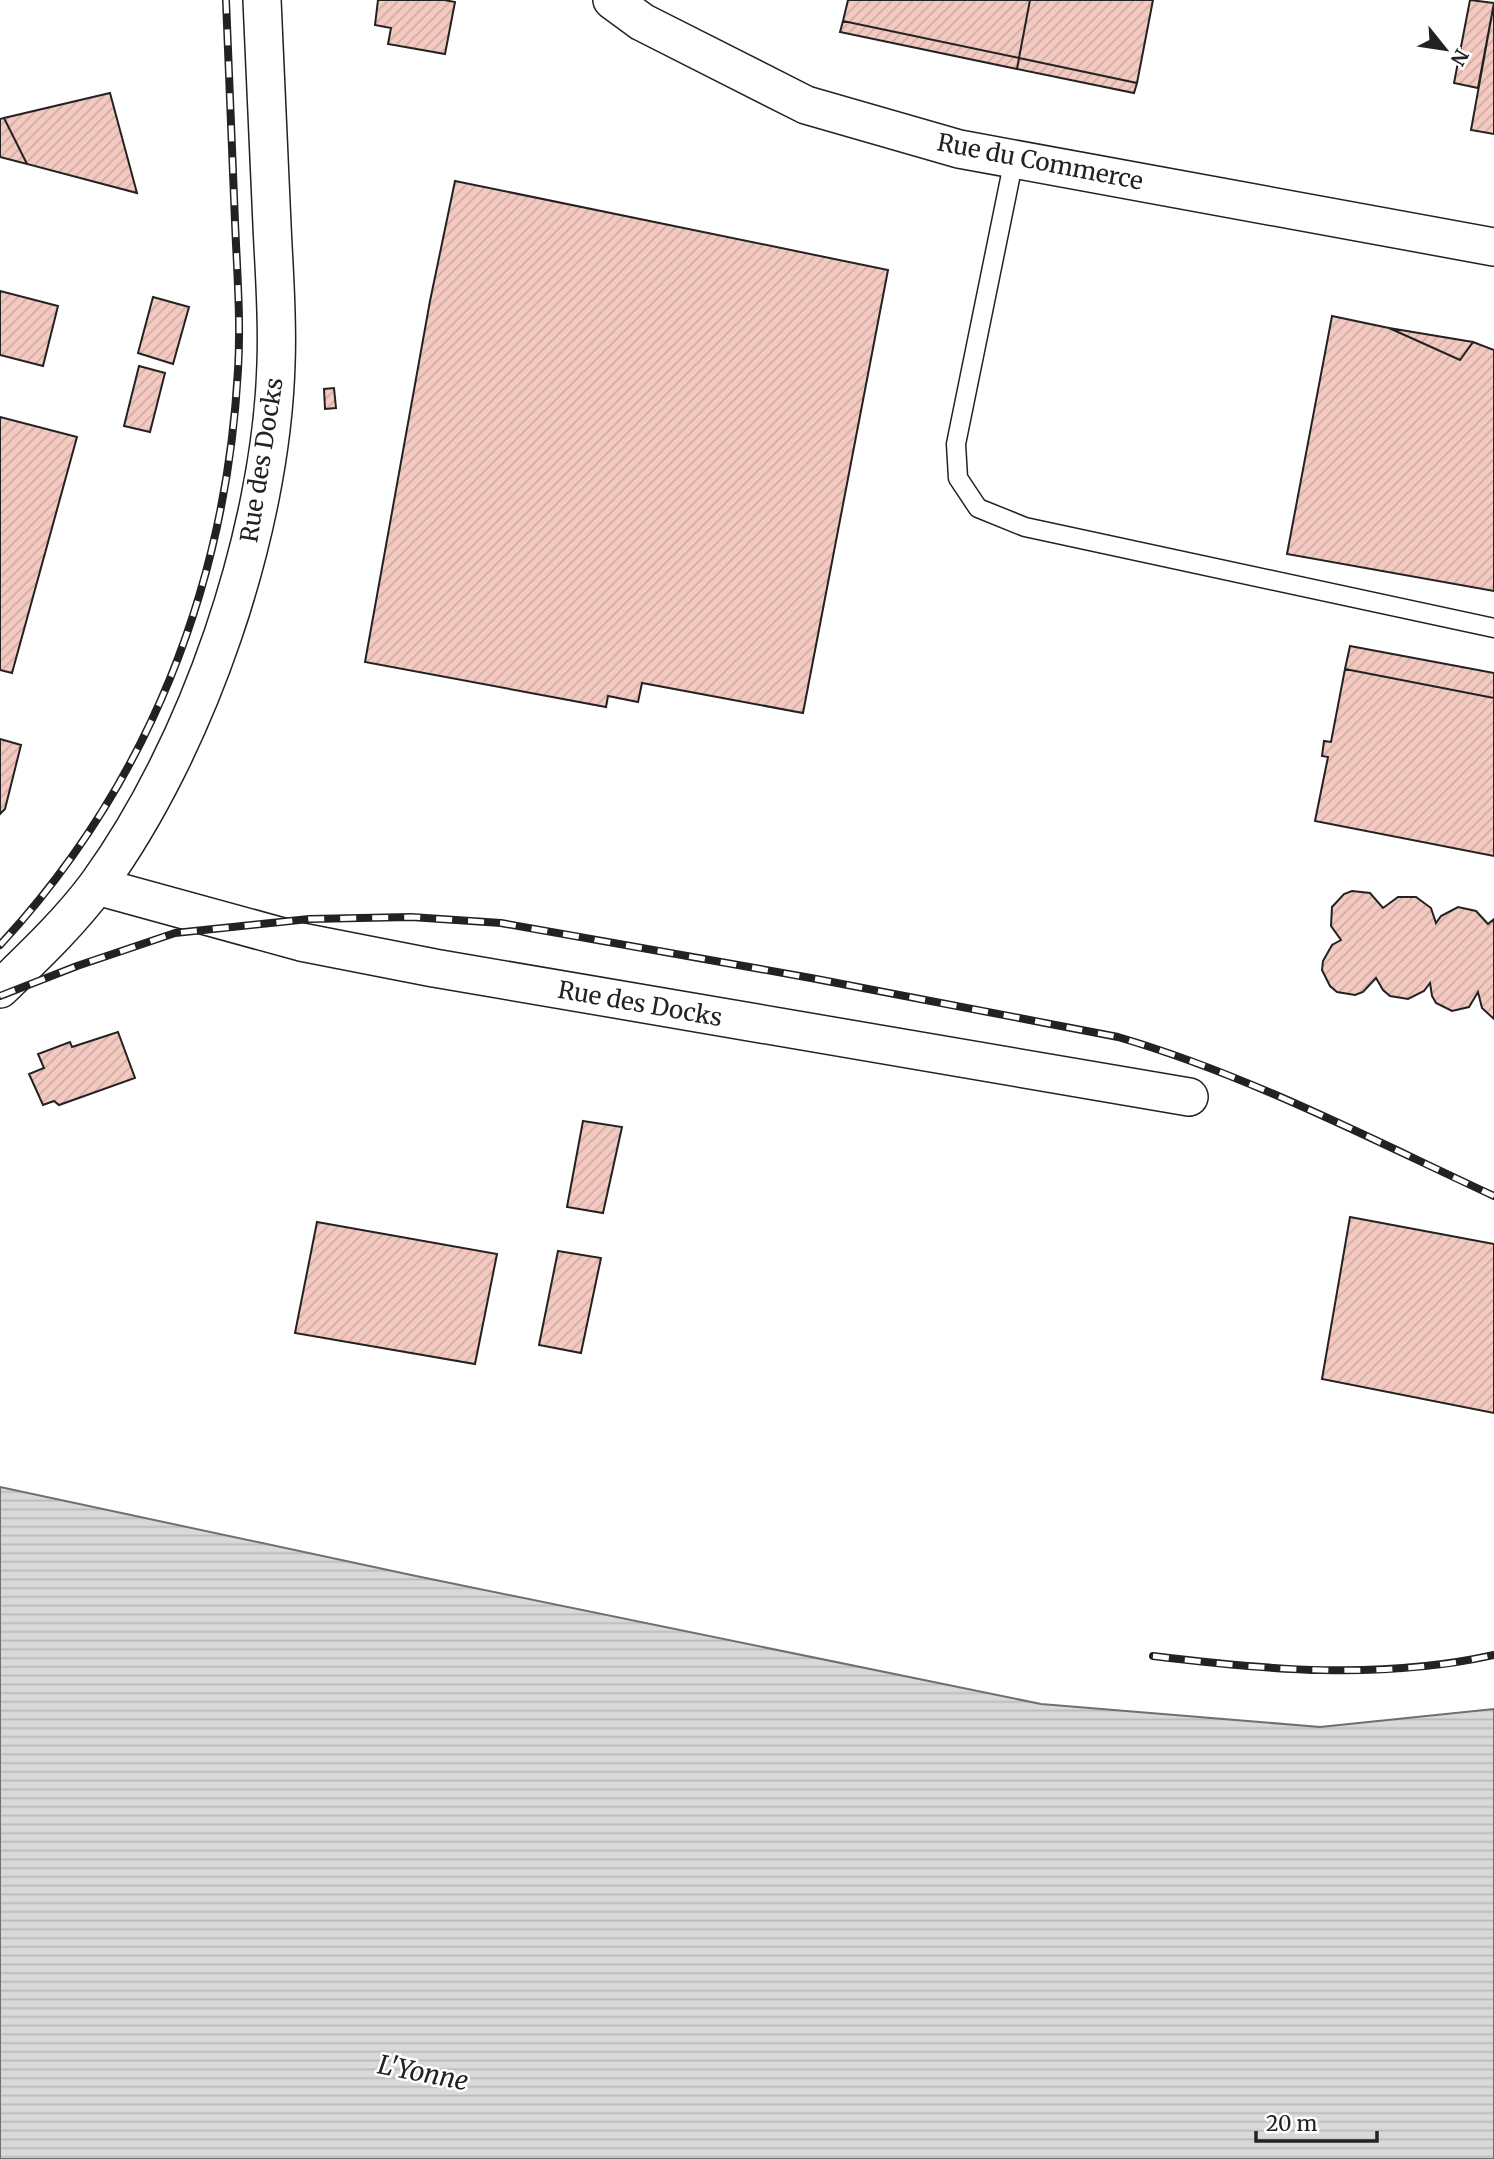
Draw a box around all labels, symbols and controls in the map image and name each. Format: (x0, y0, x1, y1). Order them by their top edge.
north arrow (1410, 14, 1480, 84)
text: N (1446, 45, 1474, 70)
street label: Rue du Commerce (935, 126, 1146, 197)
street label: Rue des Docks (233, 375, 290, 545)
street label: Rue des Docks (555, 974, 725, 1033)
water label: L'Yonne (375, 2048, 471, 2097)
scale bar (1256, 2100, 1377, 2144)
text: 20 m (1266, 2110, 1318, 2137)

